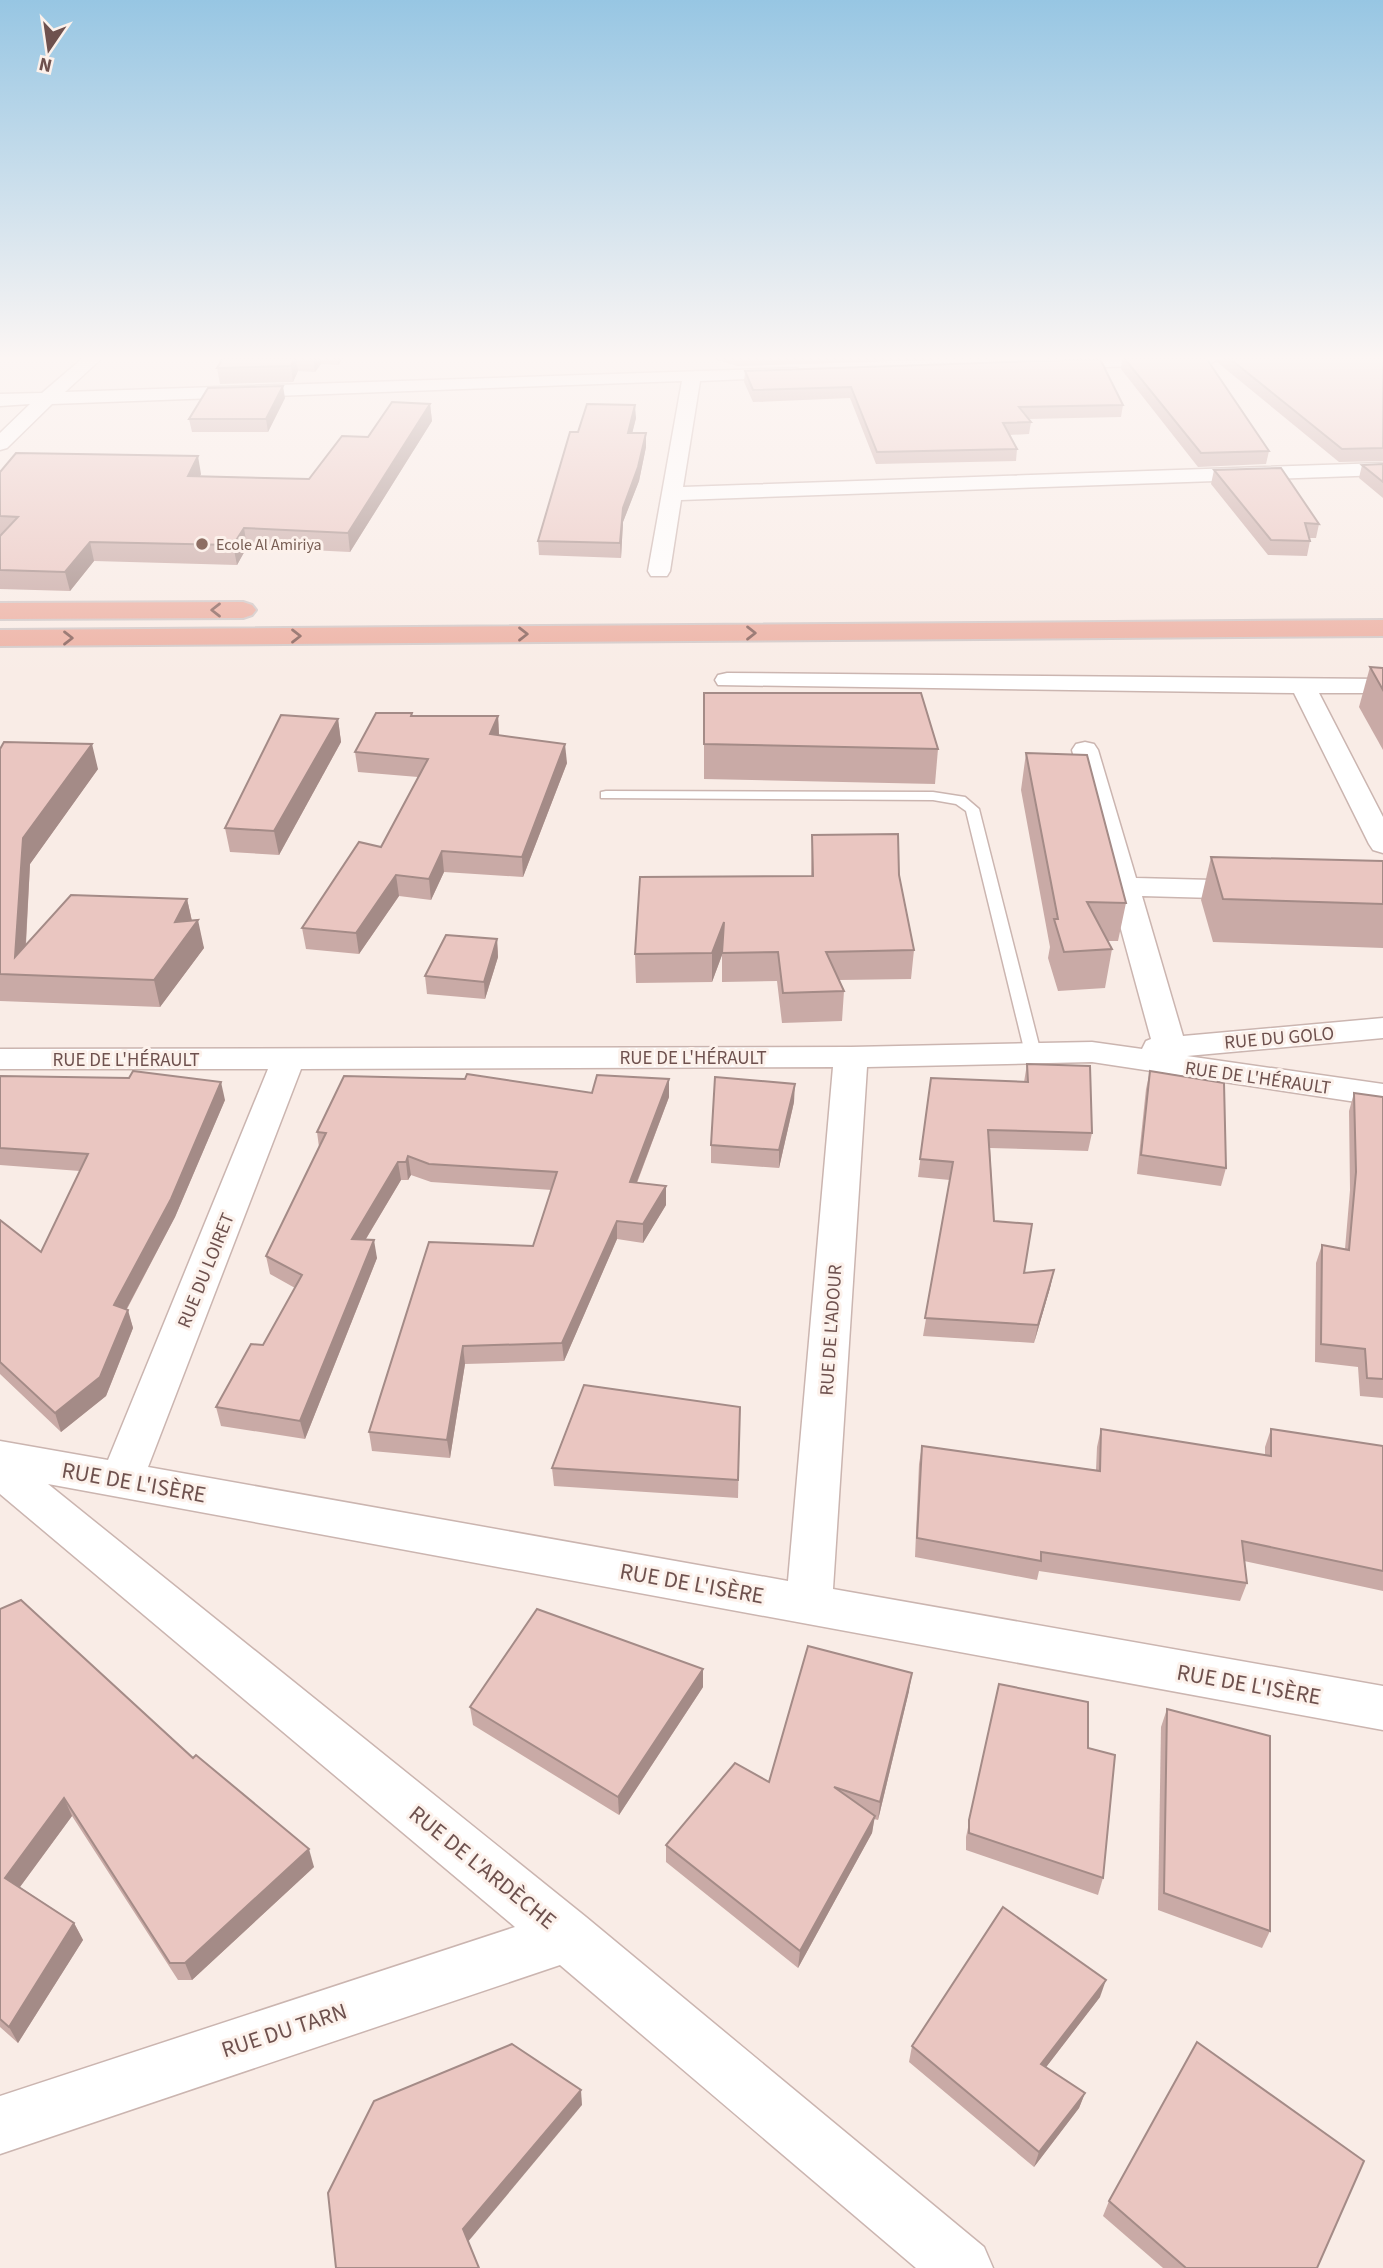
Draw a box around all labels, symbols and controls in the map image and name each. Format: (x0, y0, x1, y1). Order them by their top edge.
north arrow (14, 14, 84, 84)
text: N (36, 50, 55, 79)
place label: Ecole Al Amiriya (216, 534, 322, 556)
marker: Ecole Al Amiriya (194, 536, 210, 552)
one-way arrow (210, 602, 221, 618)
one-way arrow (746, 625, 756, 641)
one-way arrow (518, 627, 529, 642)
one-way arrow (291, 628, 301, 644)
one-way arrow (63, 630, 74, 646)
street label: RUE DU GOLO (1223, 1020, 1335, 1057)
street label: RUE DE L'HÉRAULT (619, 1045, 767, 1072)
street label: RUE DE L'HÉRAULT (52, 1047, 200, 1074)
street label: RUE DE L'HÉRAULT (1183, 1055, 1333, 1102)
street label: RUE DU LOIRET (171, 1209, 242, 1332)
street label: RUE DE L'ADOUR (813, 1263, 850, 1397)
street label: RUE DE L'ISÈRE (59, 1454, 209, 1511)
street label: RUE DE L'ISÈRE (617, 1555, 767, 1612)
street label: RUE DE L'ISÈRE (1174, 1656, 1324, 1713)
street label: RUE DE L'ARDÈCHE (402, 1798, 563, 1937)
street label: RUE DU TARN (217, 1995, 351, 2066)

